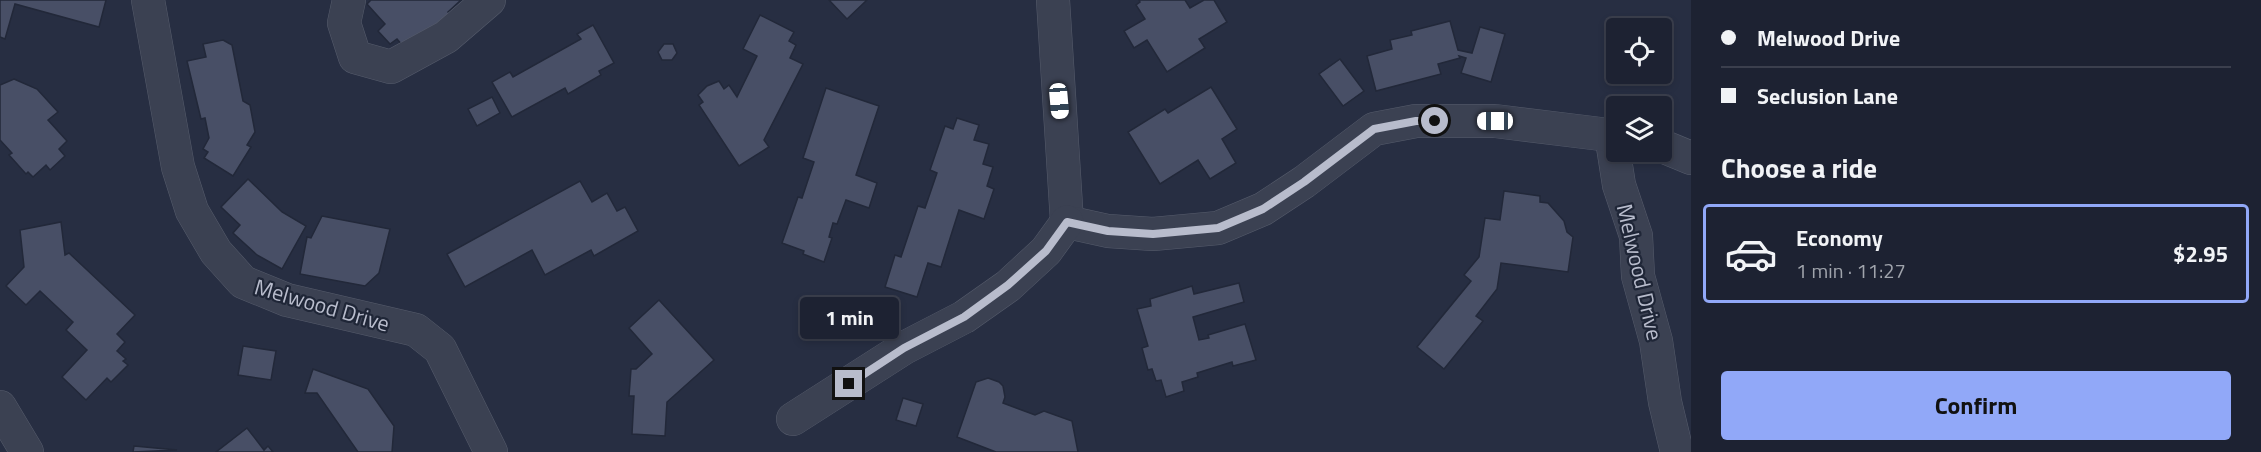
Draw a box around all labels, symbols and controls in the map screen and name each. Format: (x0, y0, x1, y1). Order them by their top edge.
map controls (1606, 18, 1672, 162)
button: locate (1606, 18, 1672, 84)
text: Melwood Drive (1757, 21, 1900, 55)
text: Seclusion Lane (1757, 79, 1898, 113)
car (1048, 82, 1070, 120)
button: layers (1606, 96, 1672, 162)
route start (1421, 107, 1448, 134)
car (1477, 112, 1513, 130)
text: Choose a ride (1721, 147, 1877, 188)
street label: Melwood Drive (1608, 200, 1672, 344)
text: Economy (1796, 221, 1883, 255)
icon: car (1724, 227, 1778, 281)
text: $2.95 (2173, 237, 2228, 271)
text: 1 min · 11:27 (1796, 255, 1906, 286)
street label: Melwood Drive (250, 269, 394, 341)
callout: 1 min (800, 297, 898, 339)
text: 1 min (825, 302, 874, 333)
route end (835, 370, 862, 397)
button: Confirm (1721, 371, 2231, 440)

